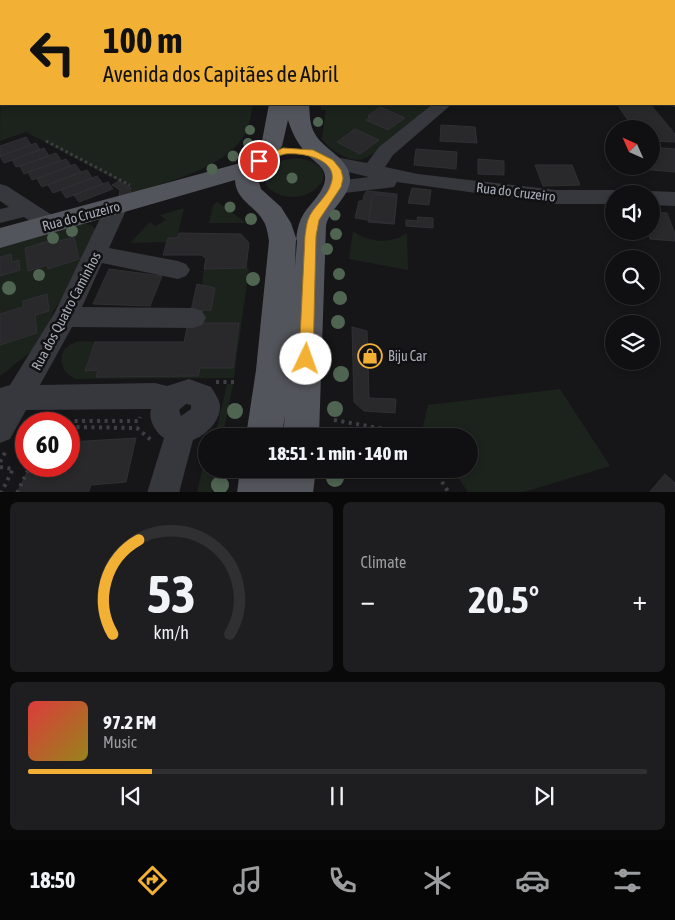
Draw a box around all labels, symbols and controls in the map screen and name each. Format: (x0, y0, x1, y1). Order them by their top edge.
icon: left (20, 20, 85, 85)
text: 100 m (103, 20, 182, 60)
text: Avenida dos Capitães de Abril (103, 61, 339, 87)
north arrow (605, 120, 660, 175)
map controls (605, 120, 660, 370)
pin (238, 140, 280, 182)
icon: arrive (245, 147, 273, 175)
street label: Rua do Cruzeiro (475, 179, 557, 205)
button: sound (605, 185, 660, 240)
street label: Rua do Cruzeiro (40, 198, 122, 234)
street label: Rua dos Quatro Caminhos (28, 249, 104, 373)
button: search (605, 250, 660, 305)
button: layers (605, 315, 660, 370)
position arrow (279, 332, 331, 384)
shop icon: Biju Car (357, 343, 383, 369)
place label: Biju Car (388, 348, 428, 364)
speed limit sign: 60 (15, 412, 80, 477)
text: 18:51 · 1 min · 140 m (268, 442, 408, 464)
text: Climate (361, 553, 406, 571)
text: 53 (147, 564, 196, 624)
text: 20.5° (468, 578, 539, 621)
text: − (361, 584, 375, 616)
text: + (632, 584, 647, 616)
text: km/h (154, 622, 189, 643)
text: 97.2 FM (103, 711, 156, 733)
text: Music (103, 733, 137, 751)
icon: previous (117, 782, 145, 810)
icon: pause (323, 782, 351, 810)
icon: next (530, 782, 558, 810)
icon: directions (135, 863, 170, 898)
icon: music (230, 863, 265, 898)
icon: phone (325, 863, 360, 898)
icon: climate (420, 863, 455, 898)
icon: car (515, 863, 550, 898)
icon: filters (610, 863, 645, 898)
text: 18:50 (30, 867, 75, 893)

